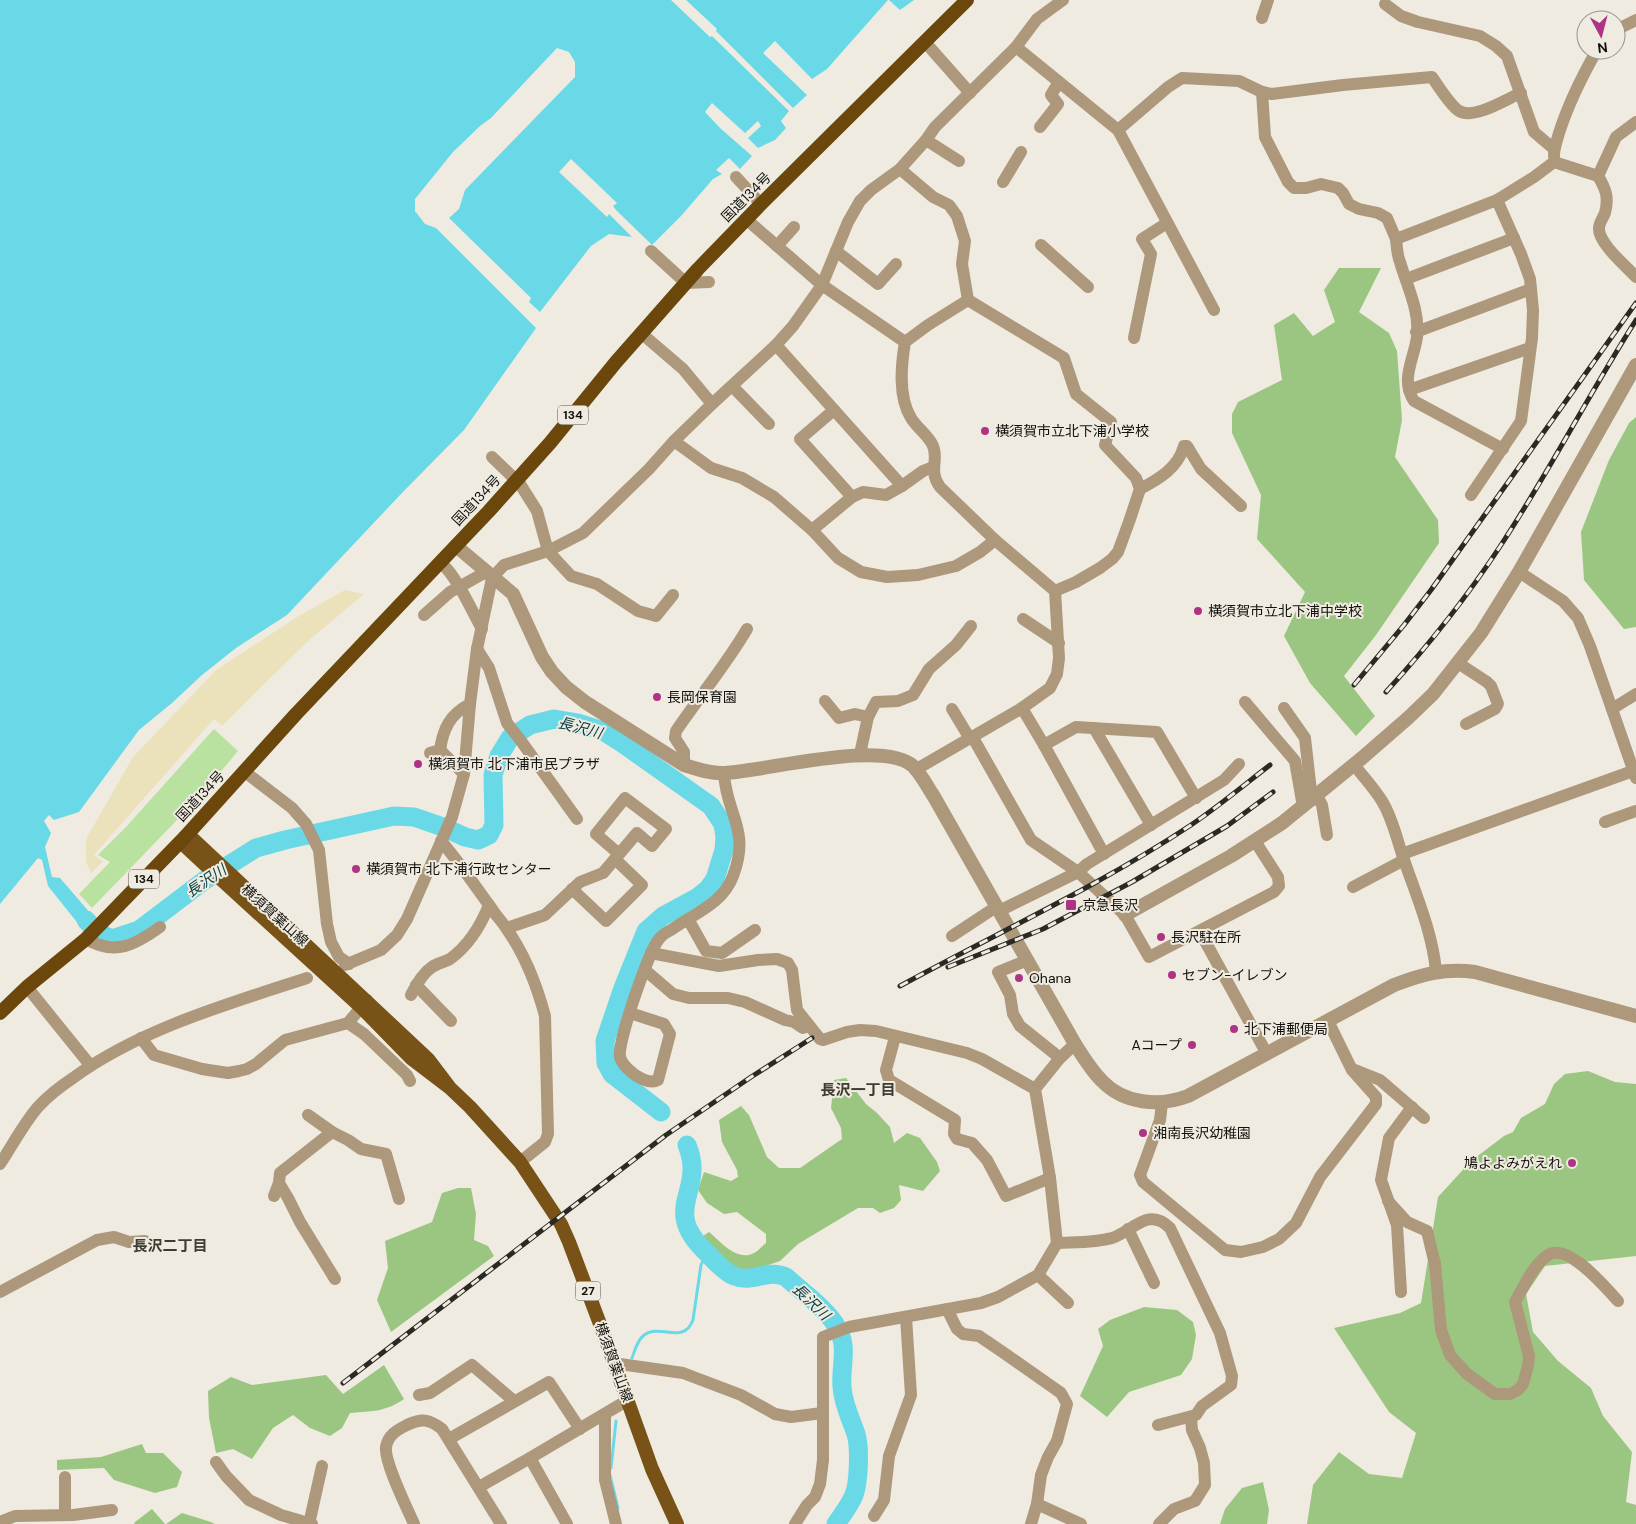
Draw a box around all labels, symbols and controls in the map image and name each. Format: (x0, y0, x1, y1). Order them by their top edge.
north arrow (1576, 10, 1626, 60)
text: N (1596, 38, 1609, 57)
street label: 国道134号 (717, 168, 775, 226)
road number: 134 (558, 406, 588, 424)
place label: 横須賀市立北下浦小学校 (995, 422, 1149, 440)
marker: 横須賀市立北下浦小学校 (979, 425, 991, 437)
street label: 国道134号 (448, 471, 504, 529)
place label: 横須賀市立北下浦中学校 (1208, 602, 1362, 620)
marker: 横須賀市立北下浦中学校 (1192, 605, 1204, 617)
place label: 長岡保育園 (667, 688, 737, 706)
marker: 長岡保育園 (651, 691, 663, 703)
water label: 長沢川 (556, 713, 606, 744)
place label: 横須賀市 北下浦市民プラザ (428, 755, 600, 773)
marker: 横須賀市 北下浦市民プラザ (412, 758, 424, 770)
street label: 国道134号 (172, 767, 228, 825)
water label: 長沢川 (182, 859, 232, 902)
place label: 横須賀市 北下浦行政センター (366, 860, 552, 878)
marker: 横須賀市 北下浦行政センター (350, 863, 362, 875)
road number: 134 (129, 870, 159, 889)
street label: 横須賀葉山線 (238, 880, 312, 950)
place label: 京急長沢 (1082, 896, 1138, 914)
marker: 京急長沢 (1064, 898, 1078, 912)
place label: 長沢駐在所 (1171, 928, 1241, 946)
marker: 長沢駐在所 (1155, 931, 1167, 943)
place label: セブン-イレブン (1182, 966, 1288, 984)
place label: Ohana (1029, 969, 1071, 987)
marker: セブン-イレブン (1166, 969, 1178, 981)
marker: Ohana (1013, 972, 1025, 984)
place label: 北下浦郵便局 (1244, 1020, 1328, 1038)
marker: 北下浦郵便局 (1228, 1023, 1240, 1035)
place label: Aコープ (1132, 1036, 1182, 1054)
marker: Aコープ (1186, 1039, 1198, 1051)
district label: 長沢一丁目 (820, 1080, 896, 1100)
place label: 湘南長沢幼稚園 (1153, 1124, 1251, 1142)
marker: 湘南長沢幼稚園 (1137, 1127, 1149, 1139)
place label: 鳩よよみがえれ (1464, 1154, 1562, 1172)
marker: 鳩よよみがえれ (1566, 1157, 1578, 1169)
district label: 長沢二丁目 (132, 1236, 208, 1256)
water label: 長沢川 (788, 1279, 836, 1326)
road number: 27 (576, 1282, 600, 1300)
street label: 横須賀葉山線 (591, 1319, 637, 1405)

